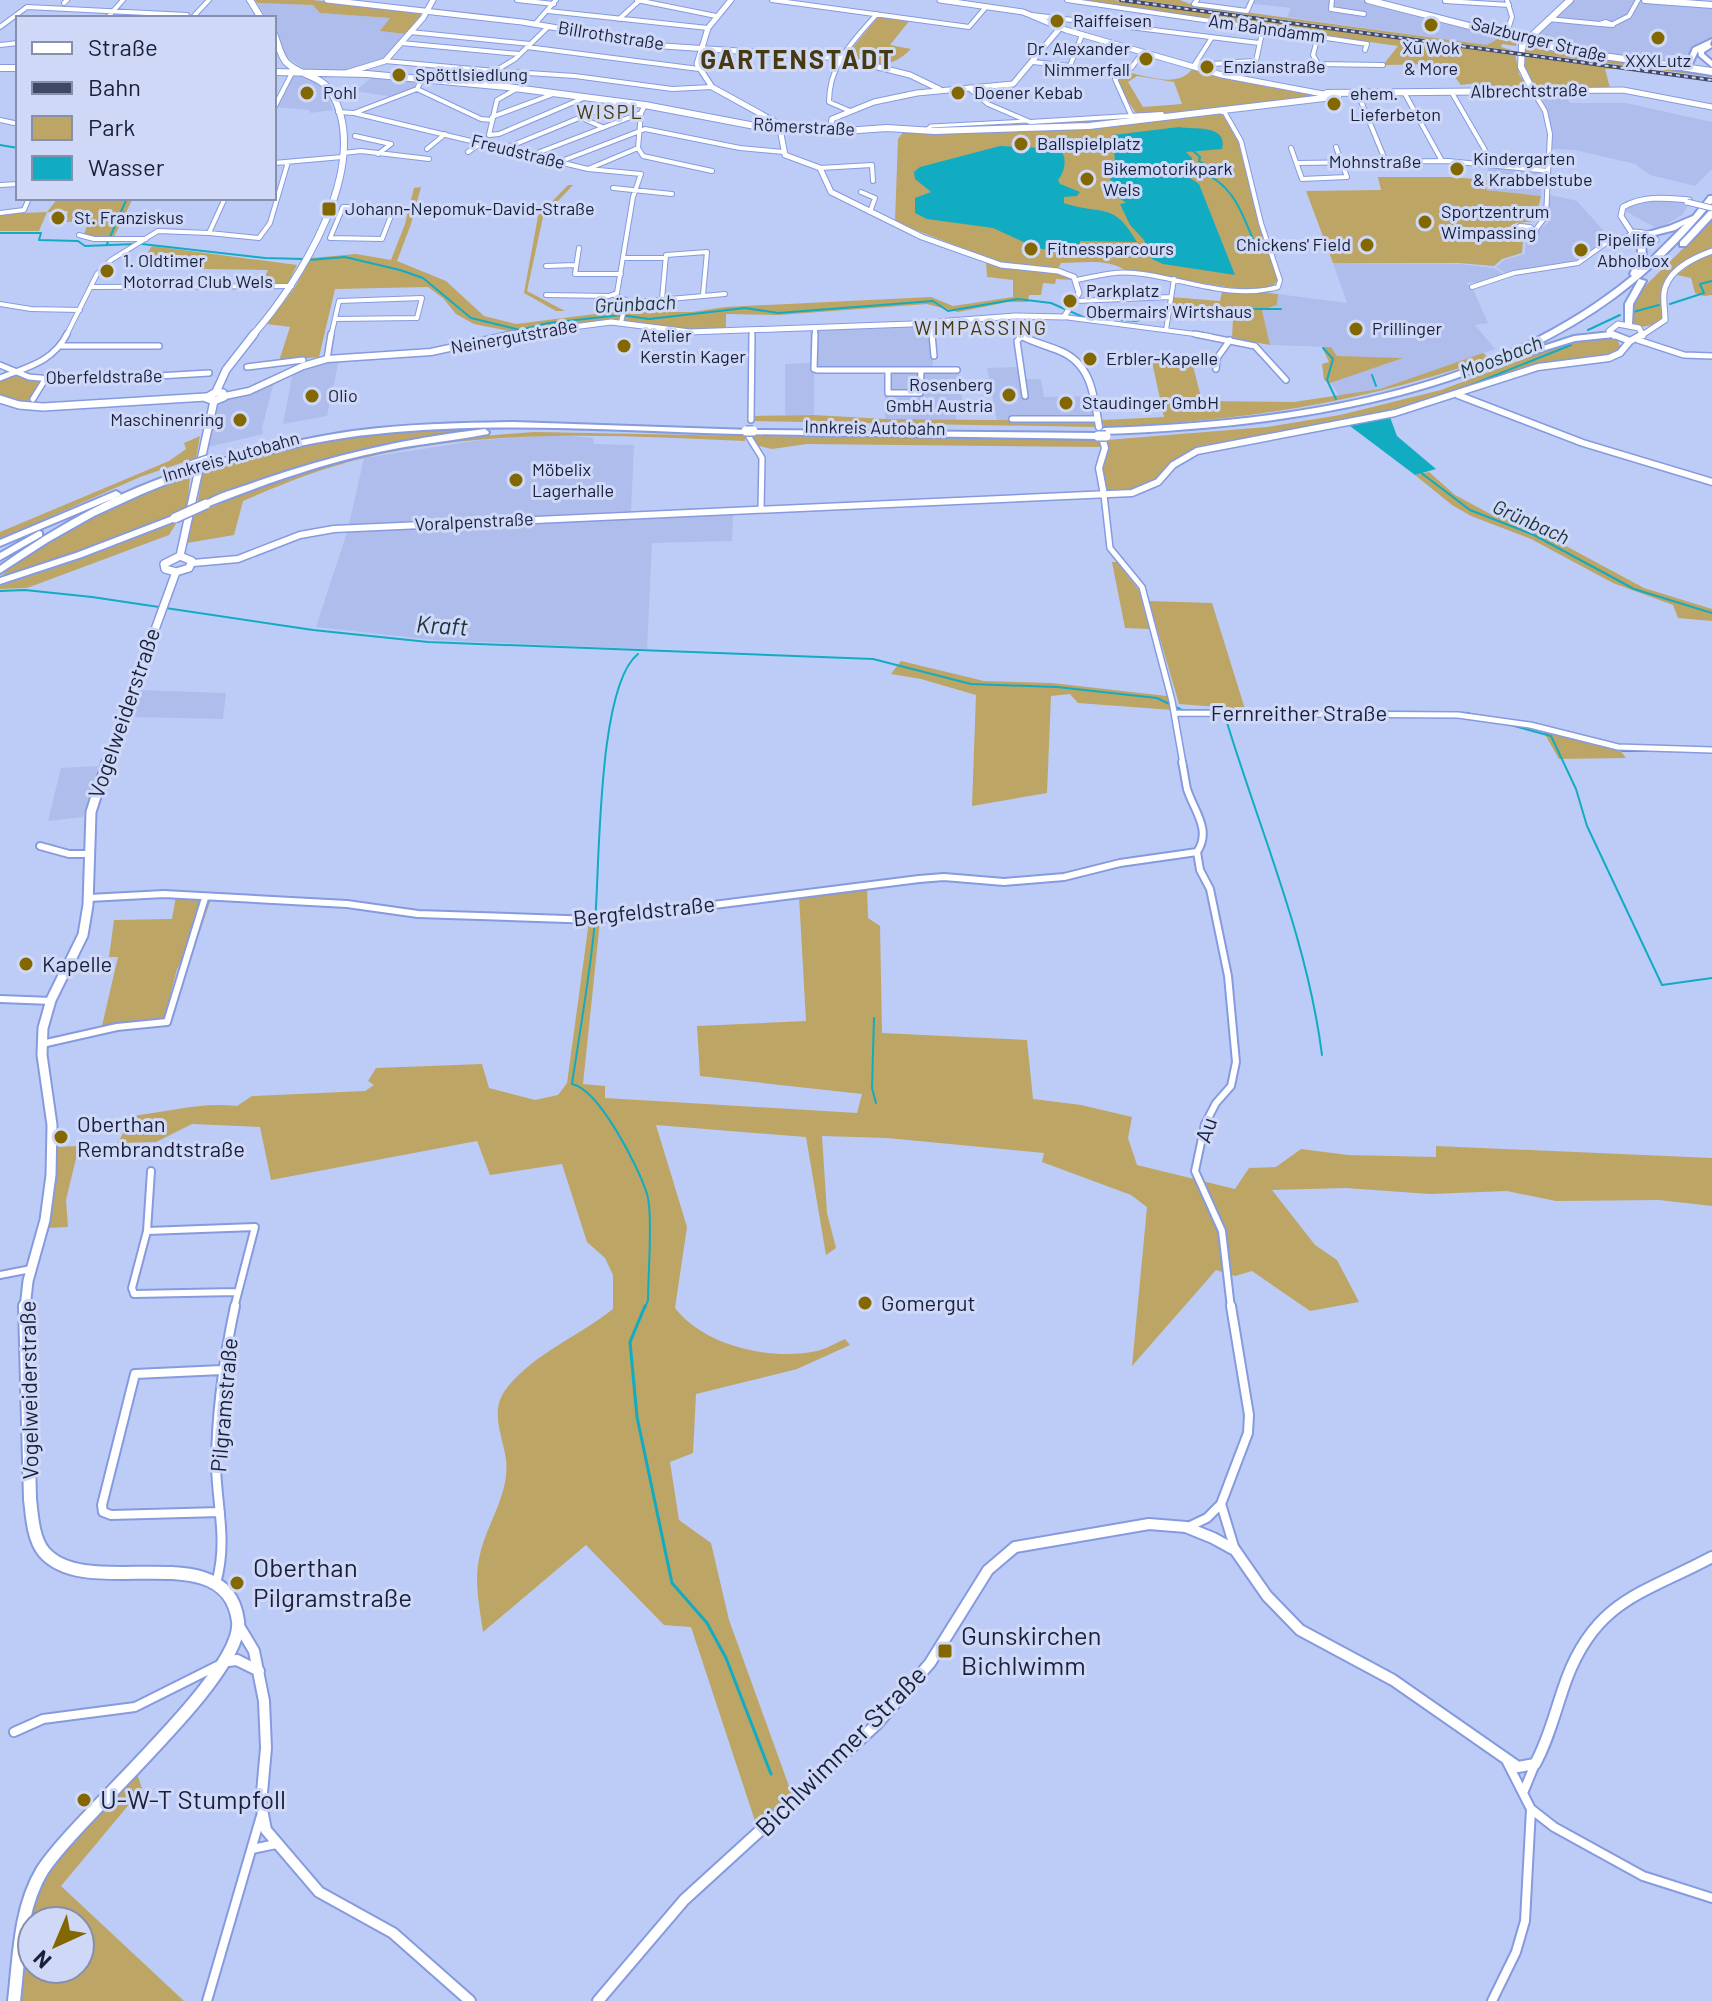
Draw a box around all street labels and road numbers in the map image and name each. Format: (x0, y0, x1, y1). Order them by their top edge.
street label: Am Bahndamm (1207, 9, 1327, 47)
street label: Salzburger Straße (1469, 11, 1610, 67)
street label: Billrothstraße (557, 16, 666, 54)
street label: Albrechtstraße (1470, 78, 1588, 102)
street label: Römerstraße (753, 112, 856, 140)
street label: Freudstraße (469, 129, 568, 173)
street label: Mohnstraße (1329, 150, 1421, 172)
street label: Neinergutstraße (449, 314, 579, 358)
street label: Oberfeldstraße (45, 364, 163, 388)
street label: Innkreis Autobahn (804, 415, 946, 439)
street label: Innkreis Autobahn (160, 426, 302, 486)
street label: Voralpenstraße (414, 507, 534, 535)
street label: Vogelweiderstraße (82, 624, 164, 801)
street label: Fernreither Straße (1211, 699, 1387, 725)
street label: Bergfeldstraße (572, 890, 716, 930)
street label: Au (1189, 1114, 1221, 1146)
street label: Vogelweiderstraße (13, 1300, 43, 1480)
street label: Pilgramstraße (204, 1337, 242, 1473)
street label: Bichlwimmer Straße (748, 1658, 932, 1842)

